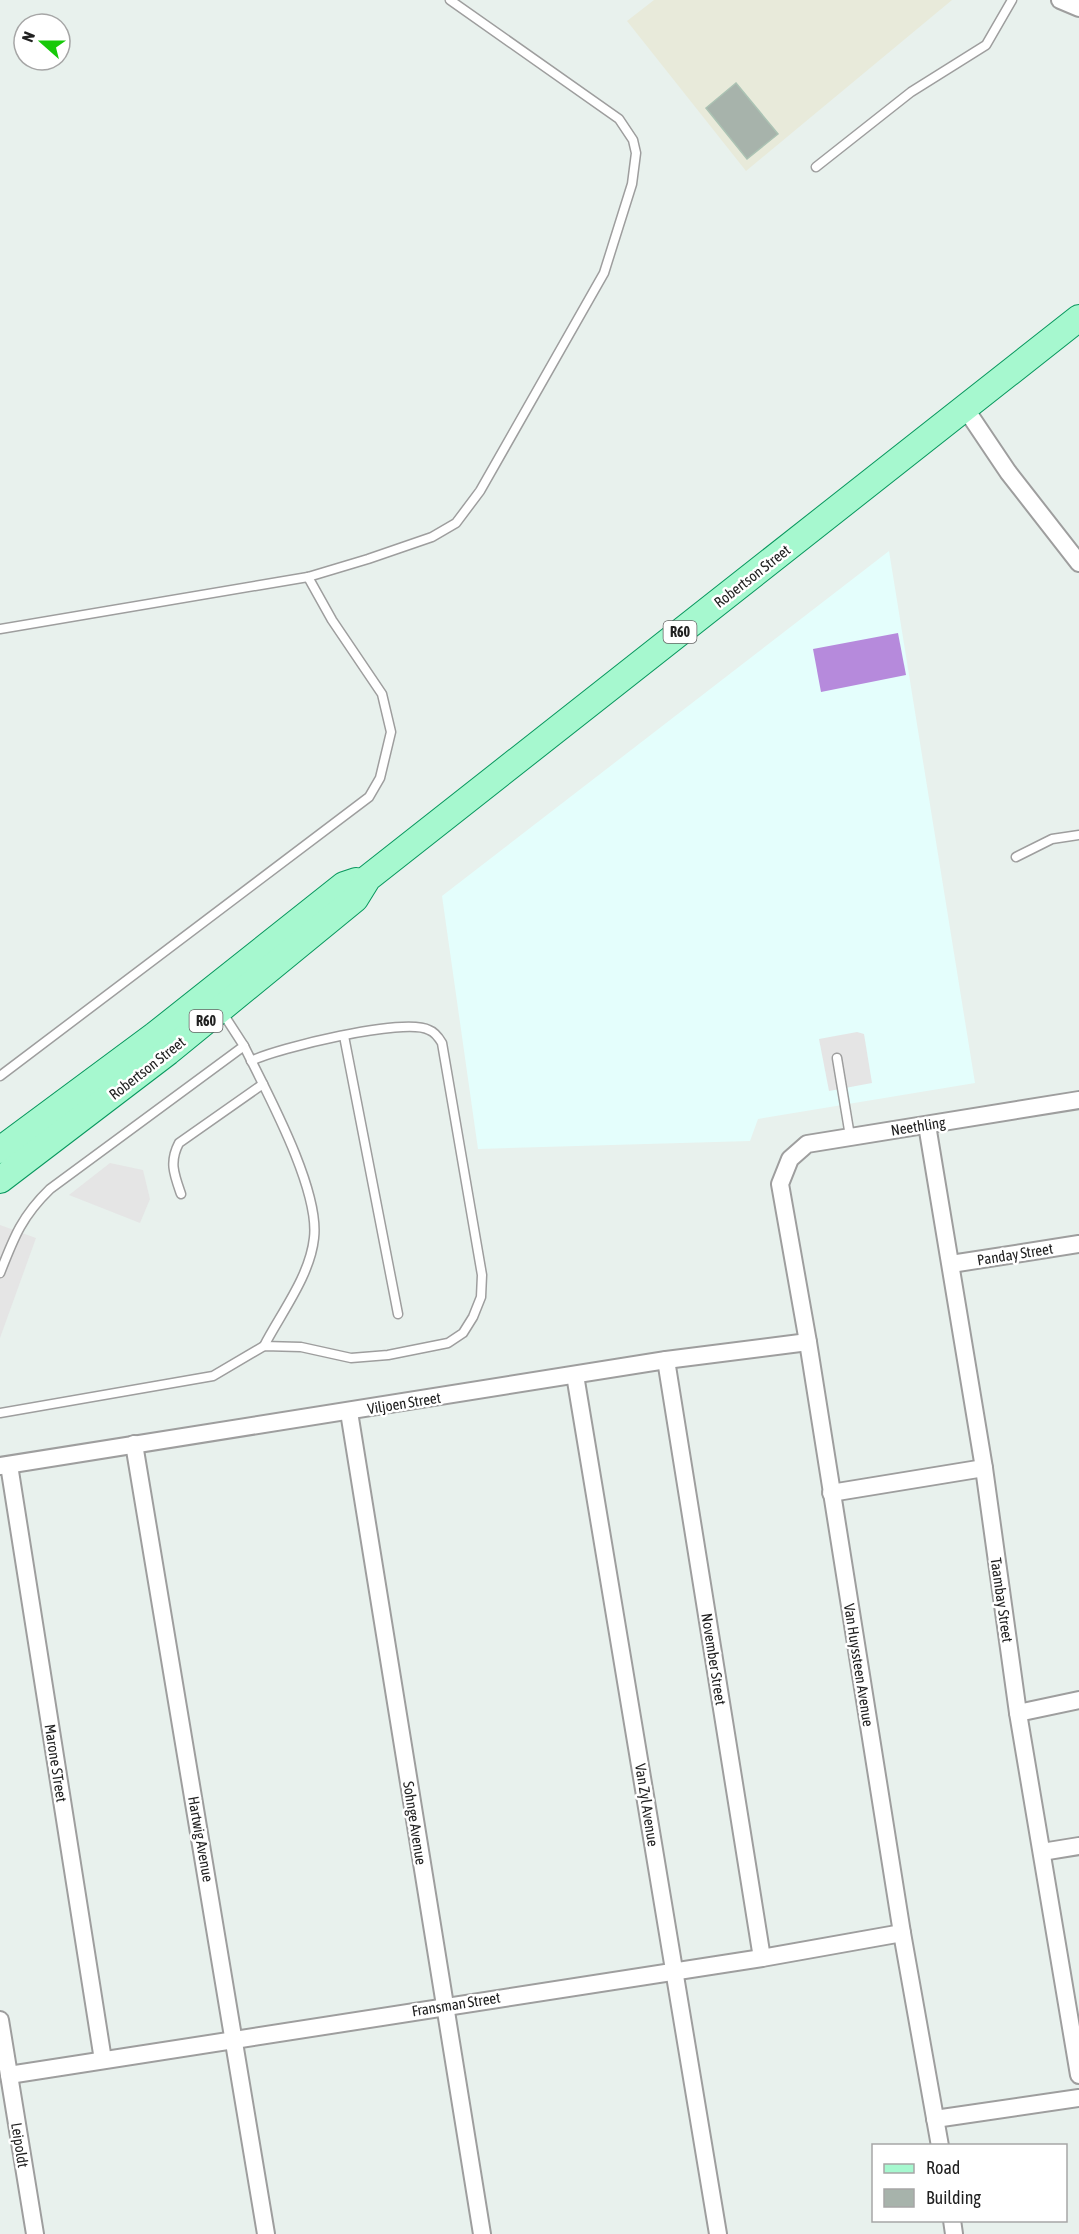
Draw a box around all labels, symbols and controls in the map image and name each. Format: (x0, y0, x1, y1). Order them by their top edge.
north arrow (12, 12, 72, 72)
text: N (18, 29, 38, 44)
street label: Robertson Street (711, 541, 793, 611)
road number: R60 (664, 621, 696, 643)
road number: R60 (190, 1010, 222, 1032)
street label: Robertson Street (106, 1033, 188, 1103)
street label: Neethling (889, 1113, 947, 1139)
street label: Panday Street (976, 1240, 1054, 1268)
street label: Viljoen Street (366, 1389, 442, 1417)
street label: Taambay Street (988, 1556, 1016, 1644)
street label: Van Huyssteen Avenue (841, 1602, 877, 1728)
street label: November Street (698, 1612, 730, 1706)
street label: Marone STreet (41, 1723, 71, 1803)
street label: Van Zyl Avenue (632, 1762, 662, 1848)
street label: Sohnge Avenue (400, 1780, 430, 1866)
street label: Hartwig Avenue (185, 1795, 217, 1883)
street label: Fransman Street (411, 1989, 501, 2019)
street label: Leipoldt (8, 2121, 32, 2169)
legend (872, 2144, 1067, 2222)
text: Road (926, 2157, 960, 2178)
text: Building (926, 2187, 981, 2208)

